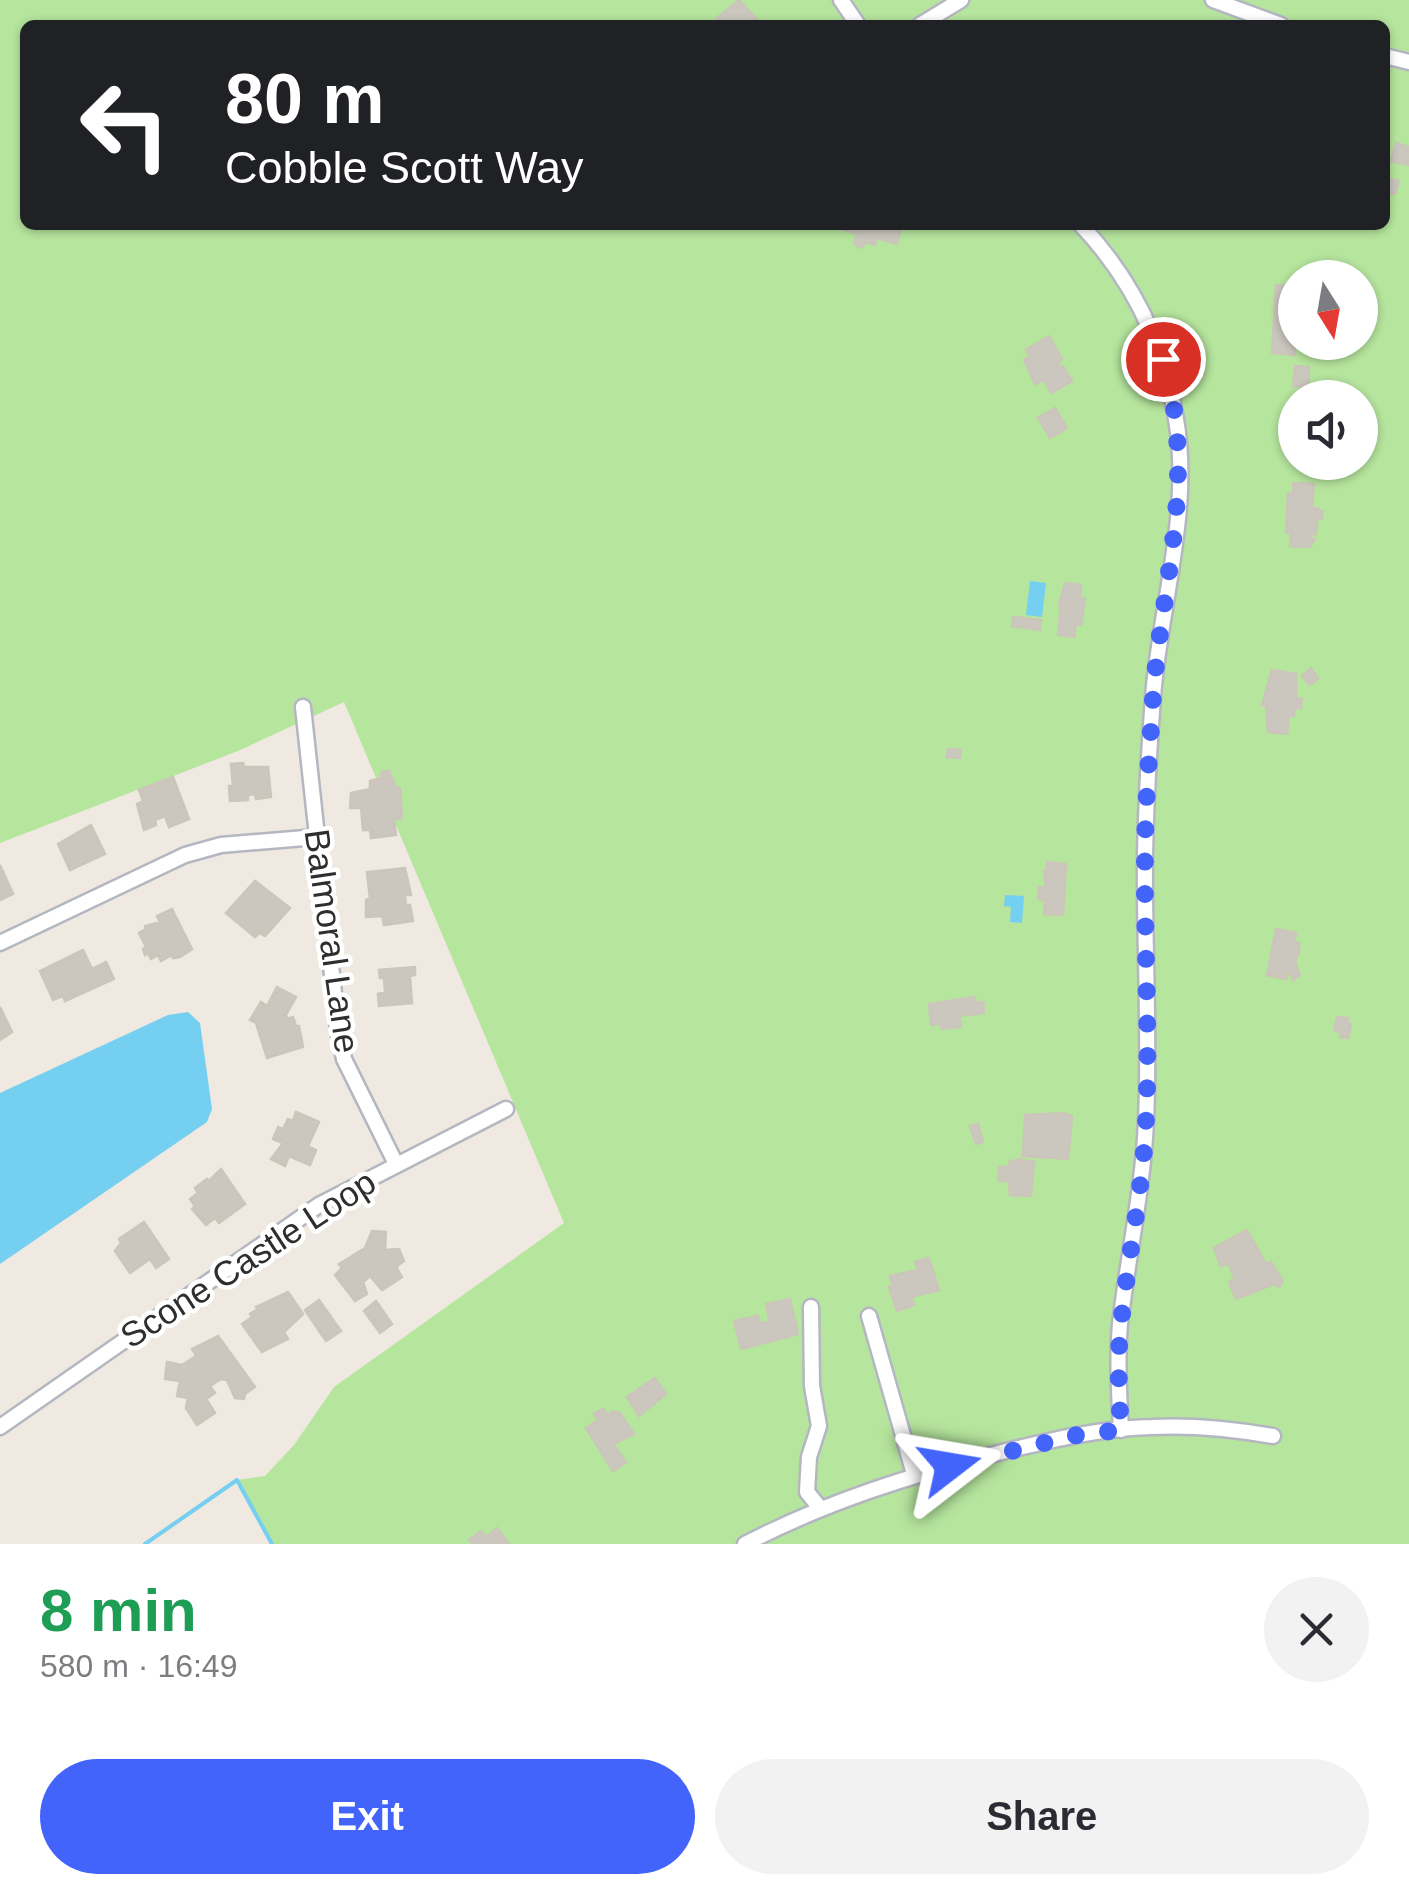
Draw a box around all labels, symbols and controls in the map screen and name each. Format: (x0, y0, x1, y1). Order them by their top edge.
icon: left (60, 60, 190, 190)
text: 80 m (225, 60, 385, 138)
text: Cobble Scott Way (225, 142, 583, 193)
north arrow (1278, 260, 1378, 360)
map controls (1278, 260, 1378, 480)
pin (1121, 317, 1206, 402)
icon: arrive (1136, 332, 1191, 387)
button: sound (1278, 380, 1378, 480)
street label: Balmoral Lane (297, 826, 368, 1055)
street label: Scone Castle Loop (113, 1162, 382, 1355)
position arrow (898, 1414, 1002, 1518)
text: 8 min (40, 1577, 197, 1644)
button: close (1264, 1577, 1369, 1682)
text: 580 m · 16:49 (40, 1648, 237, 1684)
button: Exit (40, 1759, 695, 1874)
button: Share (715, 1759, 1369, 1874)

